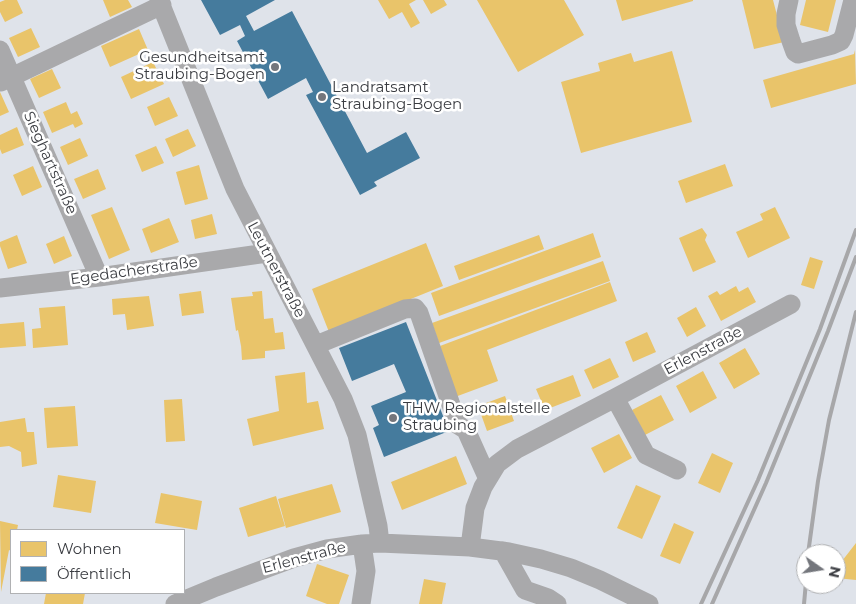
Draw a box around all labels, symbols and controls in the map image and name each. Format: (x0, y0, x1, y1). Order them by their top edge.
place label: Gesundheitsamt Straubing-Bogen (135, 49, 265, 84)
marker: Gesundheitsamt Straubing-Bogen (269, 61, 281, 73)
place label: Landratsamt Straubing-Bogen (332, 79, 462, 114)
marker: Landratsamt Straubing-Bogen (316, 91, 328, 103)
street label: Sieghartstraße (19, 109, 81, 217)
street label: Leutnerstraße (243, 219, 309, 321)
street label: Egedacherstraße (69, 253, 199, 289)
street label: Erlenstraße (661, 323, 745, 379)
place label: THW Regionalstelle Straubing (403, 400, 550, 435)
marker: THW Regionalstelle Straubing (387, 412, 399, 424)
legend (10, 529, 185, 594)
street label: Erlenstraße (260, 538, 348, 578)
text: Wohnen (57, 539, 122, 558)
north arrow (796, 544, 846, 594)
text: Öffentlich (57, 564, 131, 583)
text: N (825, 565, 845, 580)

